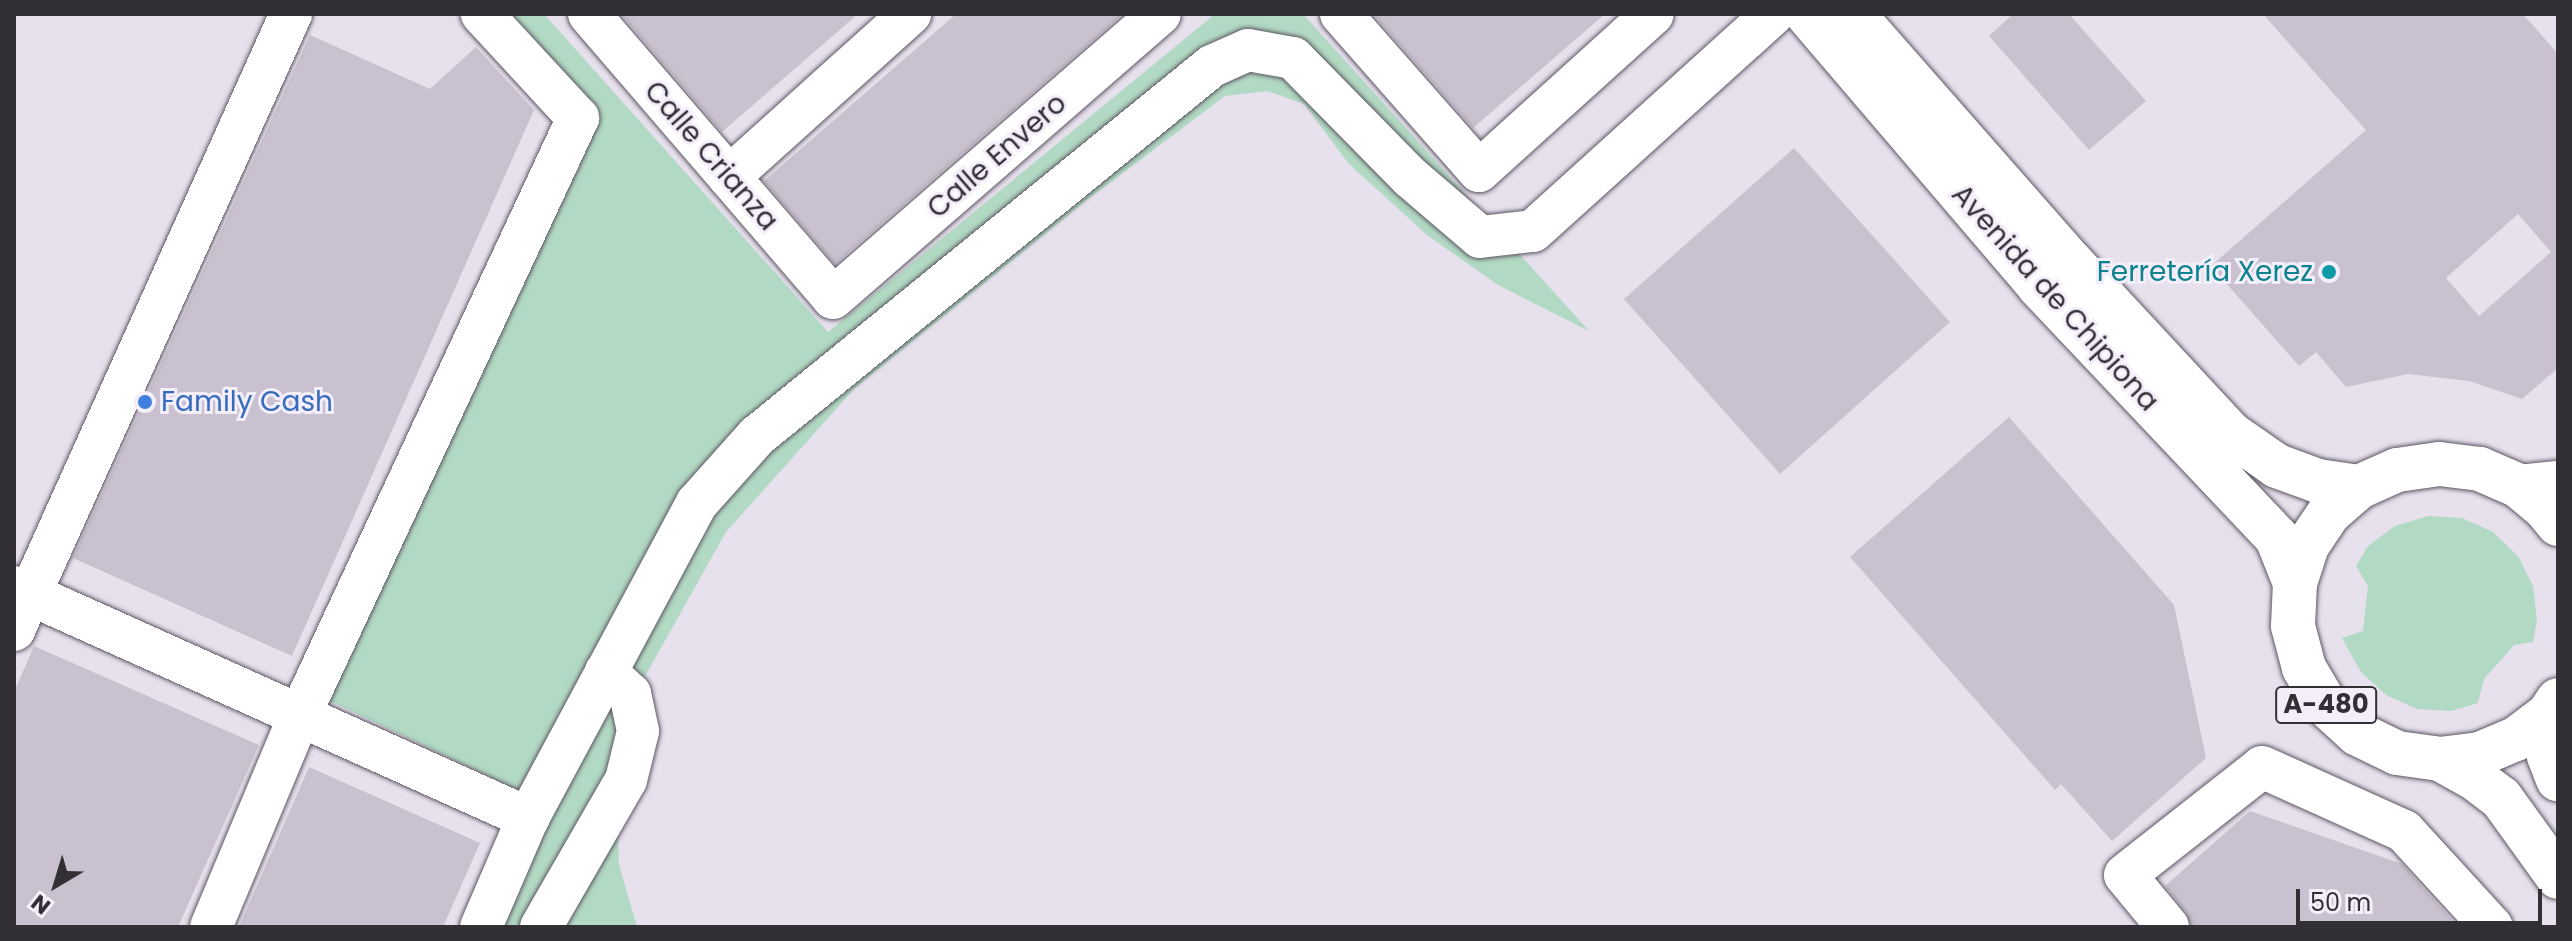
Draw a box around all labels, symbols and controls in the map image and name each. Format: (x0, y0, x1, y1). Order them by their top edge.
street label: Calle Crianza (637, 75, 785, 237)
street label: Calle Envero (921, 87, 1073, 225)
street label: Avenida de Chipiona (1945, 178, 2165, 418)
place label: Ferretería Xerez (2097, 255, 2313, 289)
marker: Ferretería Xerez (2320, 263, 2338, 281)
place label: Family Cash (161, 385, 333, 419)
marker: Family Cash (136, 393, 154, 411)
road number: A-480 (2274, 683, 2378, 727)
north arrow (16, 845, 96, 925)
scale bar (2300, 873, 2546, 923)
text: 50 m (2310, 886, 2371, 919)
text: N (25, 887, 57, 922)

